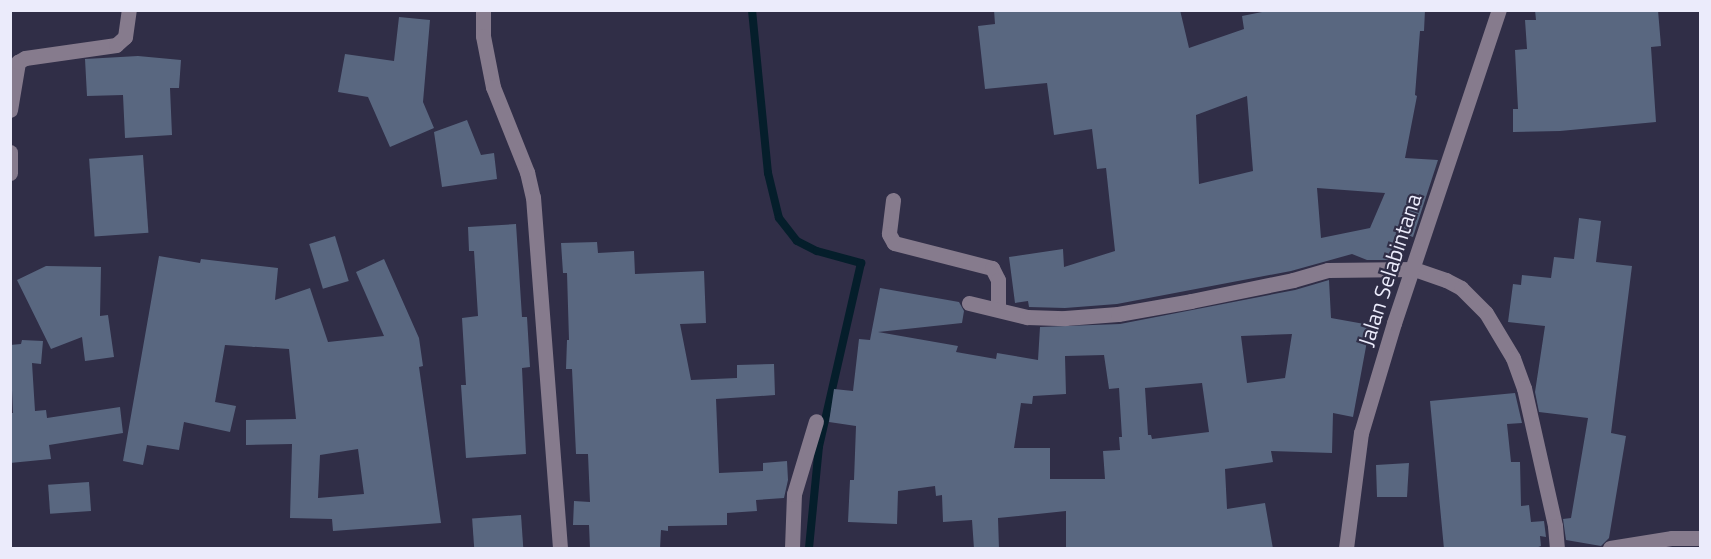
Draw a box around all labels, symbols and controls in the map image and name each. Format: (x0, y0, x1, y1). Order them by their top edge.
street label: Jalan Selabintana (1353, 190, 1427, 350)

